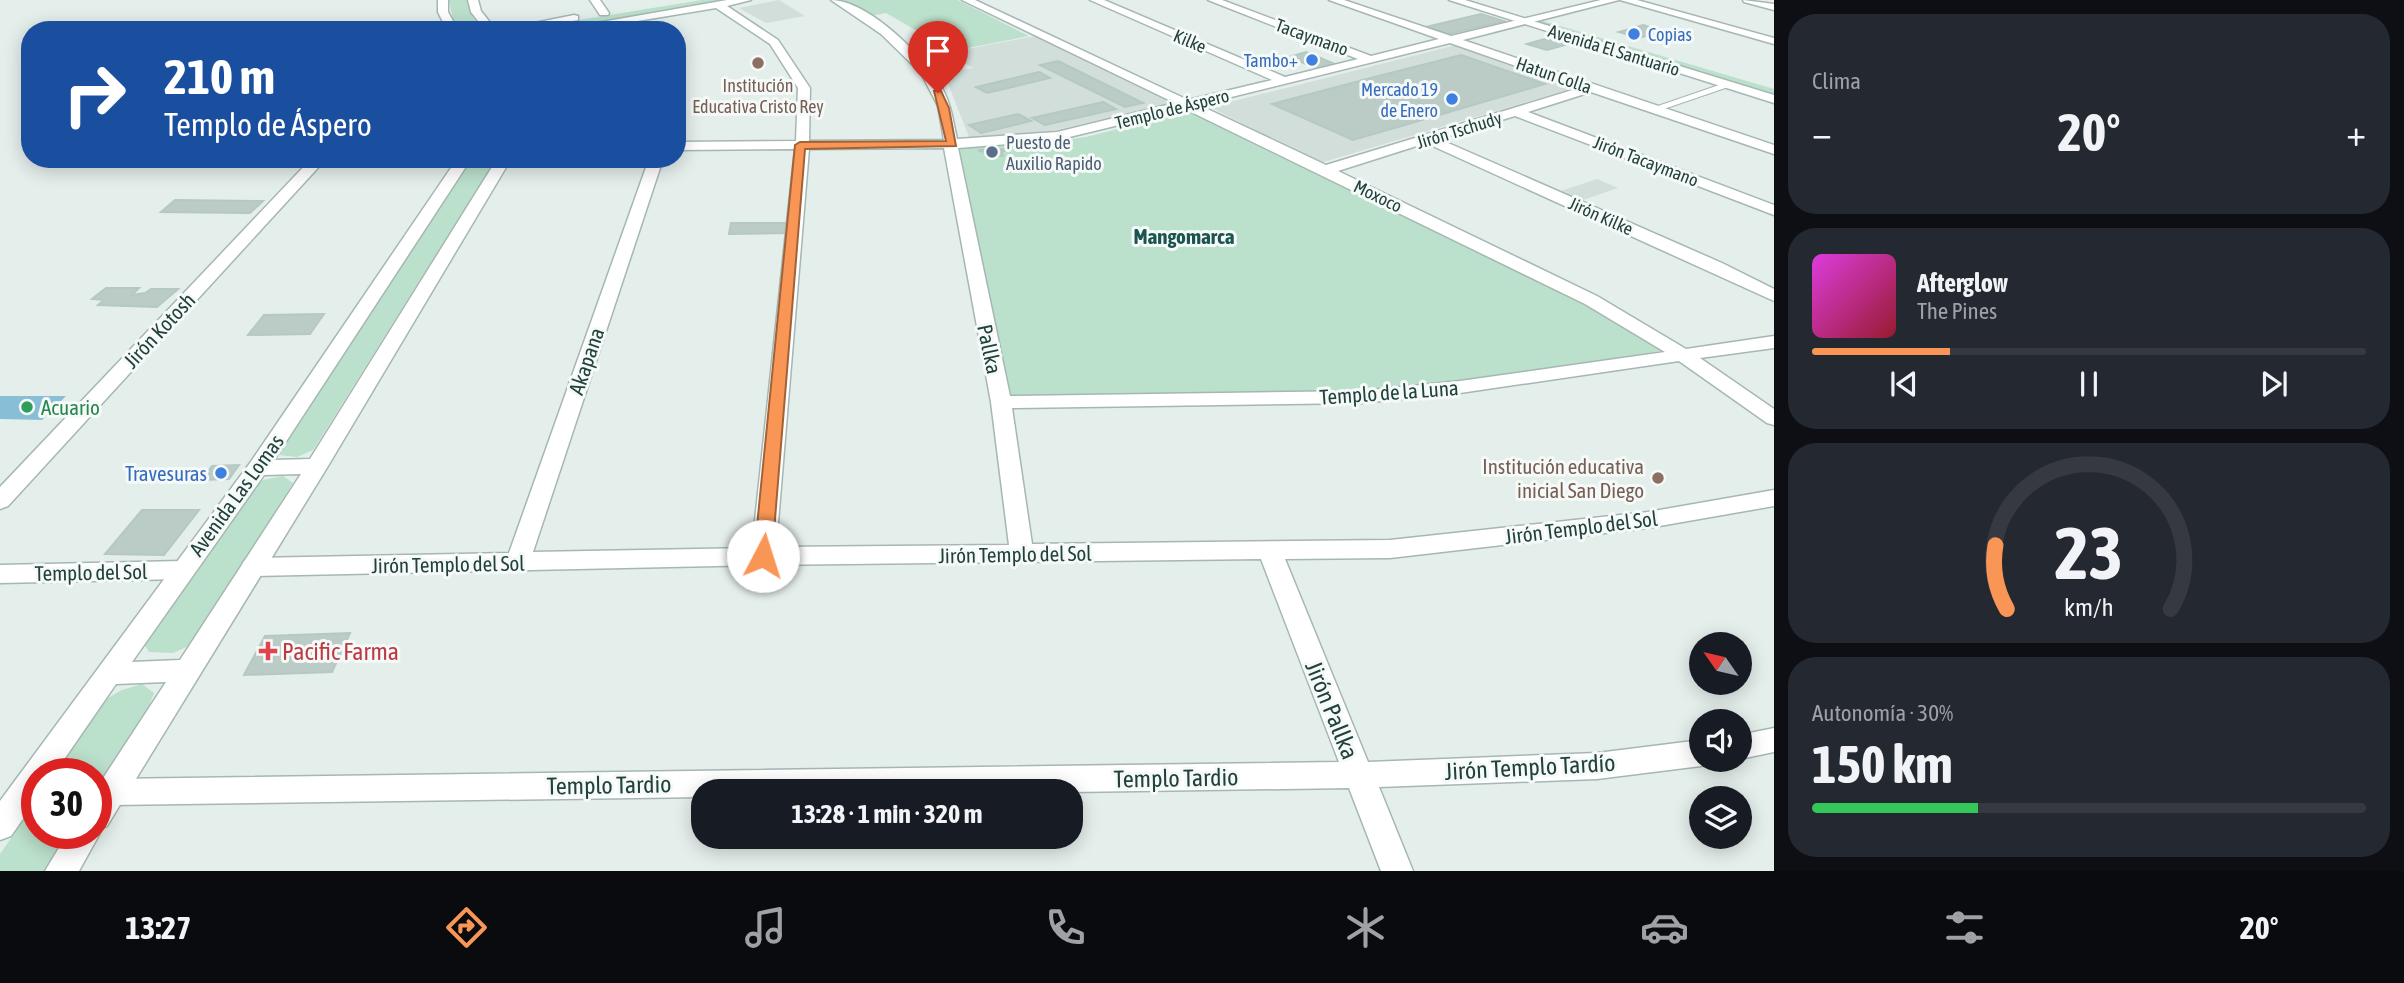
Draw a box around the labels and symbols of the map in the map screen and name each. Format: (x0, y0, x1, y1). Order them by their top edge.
street label: Tacaymano (1273, 14, 1351, 60)
street label: Avenida El Santuario (1546, 20, 1682, 80)
pin (908, 21, 968, 93)
place label: Copias (1648, 24, 1692, 45)
street label: Kilke (1170, 25, 1210, 57)
marker: Copias (1626, 26, 1642, 42)
place label: Tambo+ (1244, 50, 1298, 71)
marker: Tambo+ (1304, 52, 1320, 68)
street label: Hatun Colla (1514, 52, 1594, 98)
marker: Institución Educativa Cristo Rey (750, 55, 766, 71)
place label: Institución Educativa Cristo Rey (692, 75, 824, 117)
place label: Mercado 19 de Enero (1361, 79, 1438, 121)
street label: Templo de Áspero (1113, 85, 1231, 133)
marker: Mercado 19 de Enero (1444, 91, 1460, 107)
street label: Jirón Tschudy (1414, 107, 1504, 153)
street label: Jirón Tacaymano (1590, 131, 1702, 191)
place label: Puesto de Auxilio Rapido (1006, 132, 1102, 174)
marker: Puesto de Auxilio Rapido (984, 144, 1000, 160)
street label: Moxoco (1350, 175, 1406, 217)
street label: Jirón Kilke (1566, 193, 1636, 239)
district label: Mangomarca (1133, 224, 1235, 248)
street label: Jirón Kotosh (118, 288, 200, 372)
street label: Pallka (973, 322, 1007, 376)
street label: Akapana (563, 324, 609, 398)
street label: Templo de la Luna (1319, 375, 1459, 409)
place label: Acuario (41, 395, 100, 419)
marker: Acuario (19, 399, 35, 415)
street label: Avenida Las Lomas (184, 430, 288, 560)
place label: Institución educativa inicial San Diego (1482, 454, 1644, 502)
place label: Travesuras (125, 461, 207, 485)
marker: Travesuras (213, 465, 229, 481)
marker: Institución educativa inicial San Diego (1650, 470, 1666, 486)
street label: Jirón Templo del Sol (1503, 506, 1659, 548)
position arrow (726, 519, 800, 593)
street label: Jirón Templo del Sol (938, 541, 1092, 567)
street label: Jirón Templo del Sol (371, 551, 525, 577)
street label: Templo del Sol (34, 559, 148, 585)
north arrow (1689, 632, 1752, 695)
place label: Pacific Farma (282, 638, 399, 665)
marker: Pacific Farma (260, 643, 276, 659)
street label: Jirón Pallka (1300, 657, 1364, 763)
street label: Jirón Templo Tardío (1444, 749, 1616, 785)
speed limit sign: 30 (21, 758, 112, 849)
street label: Templo Tardio (1113, 763, 1239, 793)
street label: Templo Tardio (546, 770, 672, 800)

